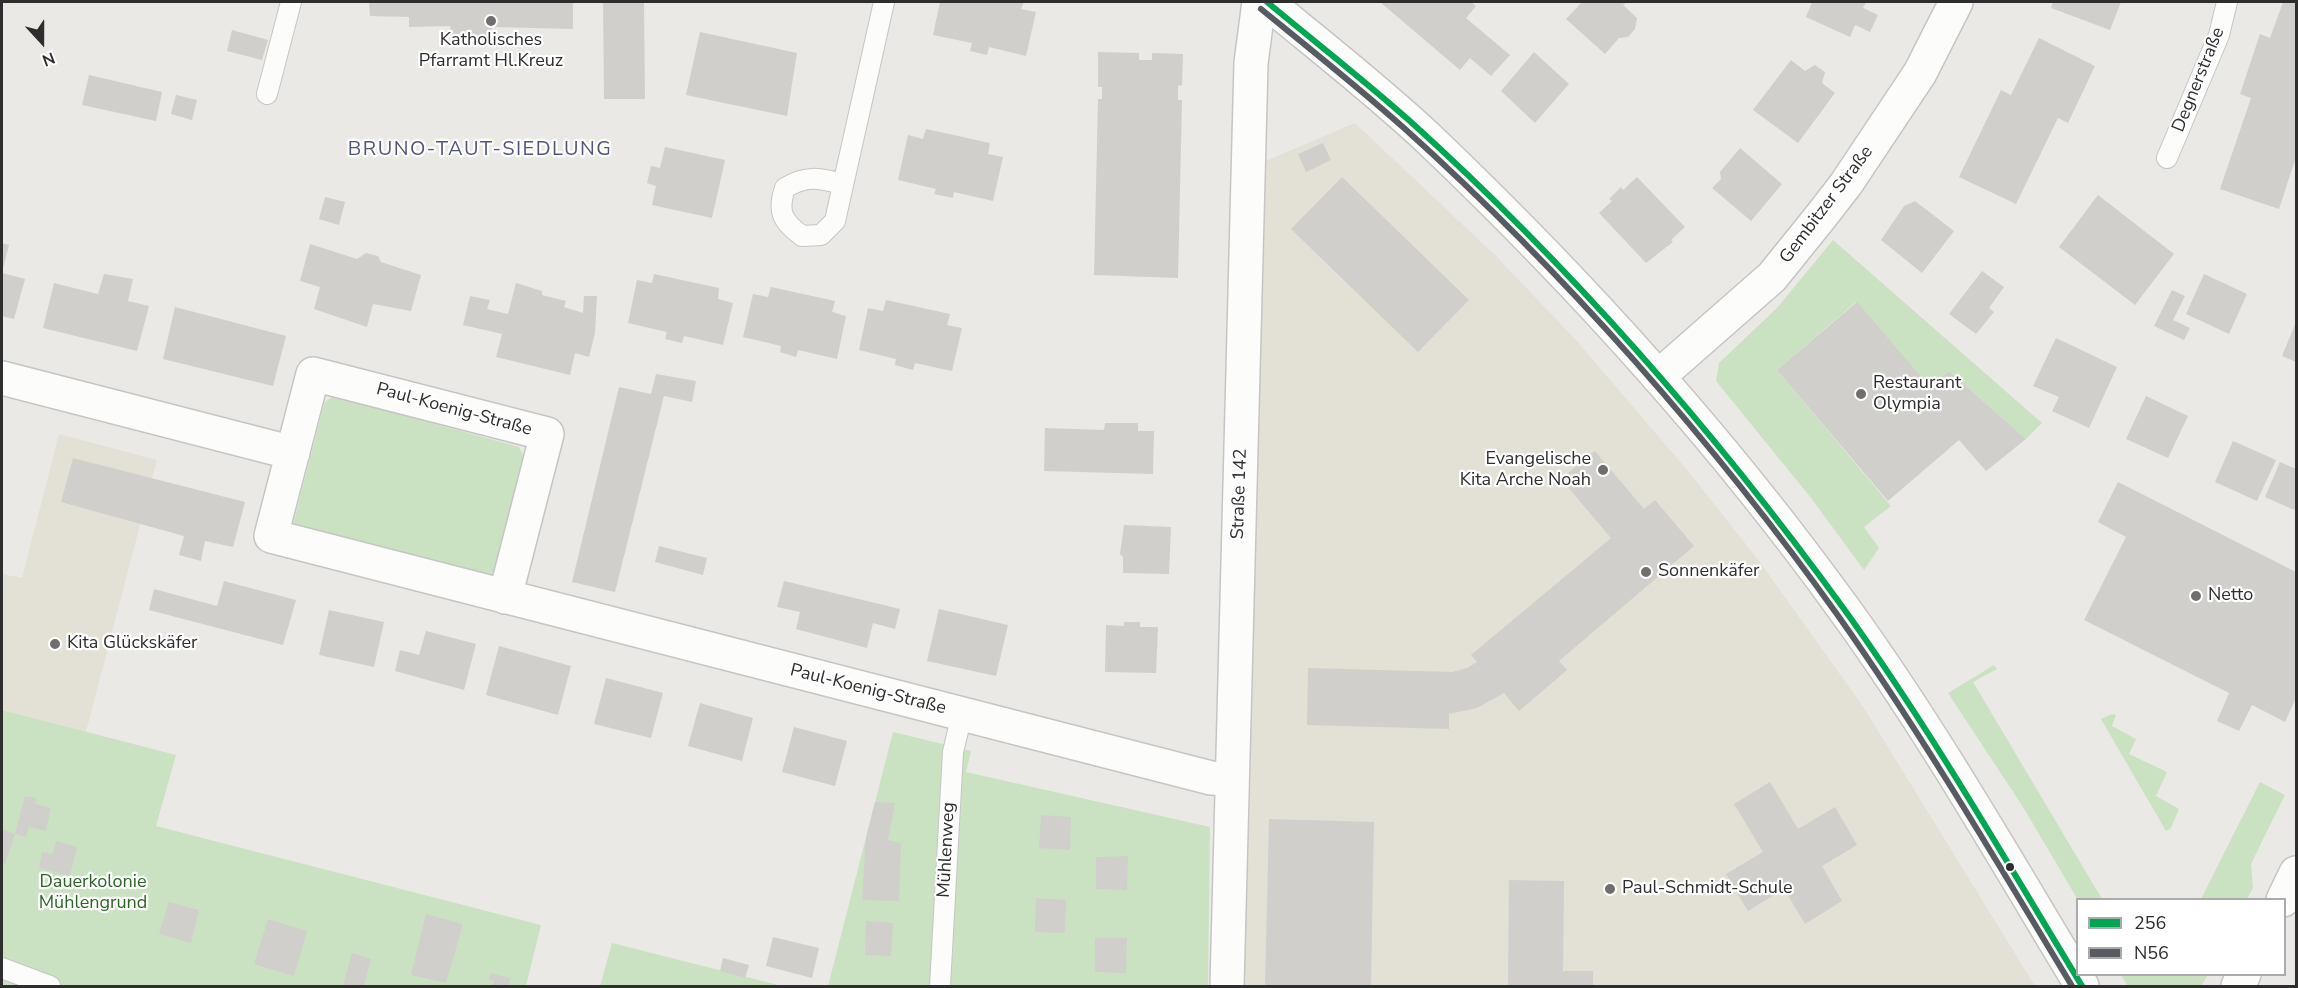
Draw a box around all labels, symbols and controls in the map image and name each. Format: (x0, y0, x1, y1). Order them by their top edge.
north arrow (12, 12, 72, 72)
marker: Katholisches Pfarramt Hl.Kreuz (484, 14, 498, 28)
street label: Degnerstraße (2168, 24, 2230, 136)
place label: Katholisches Pfarramt Hl.Kreuz (419, 30, 563, 72)
text: N (39, 46, 58, 71)
district label: BRUNO-TAUT-SIEDLUNG (348, 138, 612, 162)
street label: Gembitzer Straße (1776, 142, 1878, 268)
place label: Restaurant Olympia (1873, 373, 1961, 416)
street label: Paul-Koenig-Straße (374, 379, 534, 441)
marker: Restaurant Olympia (1854, 387, 1868, 401)
street label: Straße 142 (1228, 448, 1252, 540)
place label: Evangelische Kita Arche Noah (1460, 449, 1591, 492)
marker: Evangelische Kita Arche Noah (1596, 463, 1610, 477)
place label: Sonnenkäfer (1658, 561, 1760, 583)
marker: Sonnenkäfer (1639, 565, 1653, 579)
place label: Netto (2208, 585, 2253, 607)
marker: Netto (2189, 589, 2203, 603)
place label: Kita Glückskäfer (67, 633, 197, 655)
marker: Kita Glückskäfer (48, 637, 62, 651)
street label: Paul-Koenig-Straße (788, 660, 948, 720)
street label: Mühlenweg (934, 802, 960, 898)
unlabelled marker (2004, 861, 2016, 873)
park label: Dauerkolonie Mühlengrund (39, 872, 147, 914)
place label: Paul-Schmidt-Schule (1622, 878, 1793, 900)
marker: Paul-Schmidt-Schule (1603, 882, 1617, 896)
legend (2076, 898, 2286, 976)
text: 256 (2134, 911, 2166, 935)
text: N56 (2134, 941, 2169, 965)

